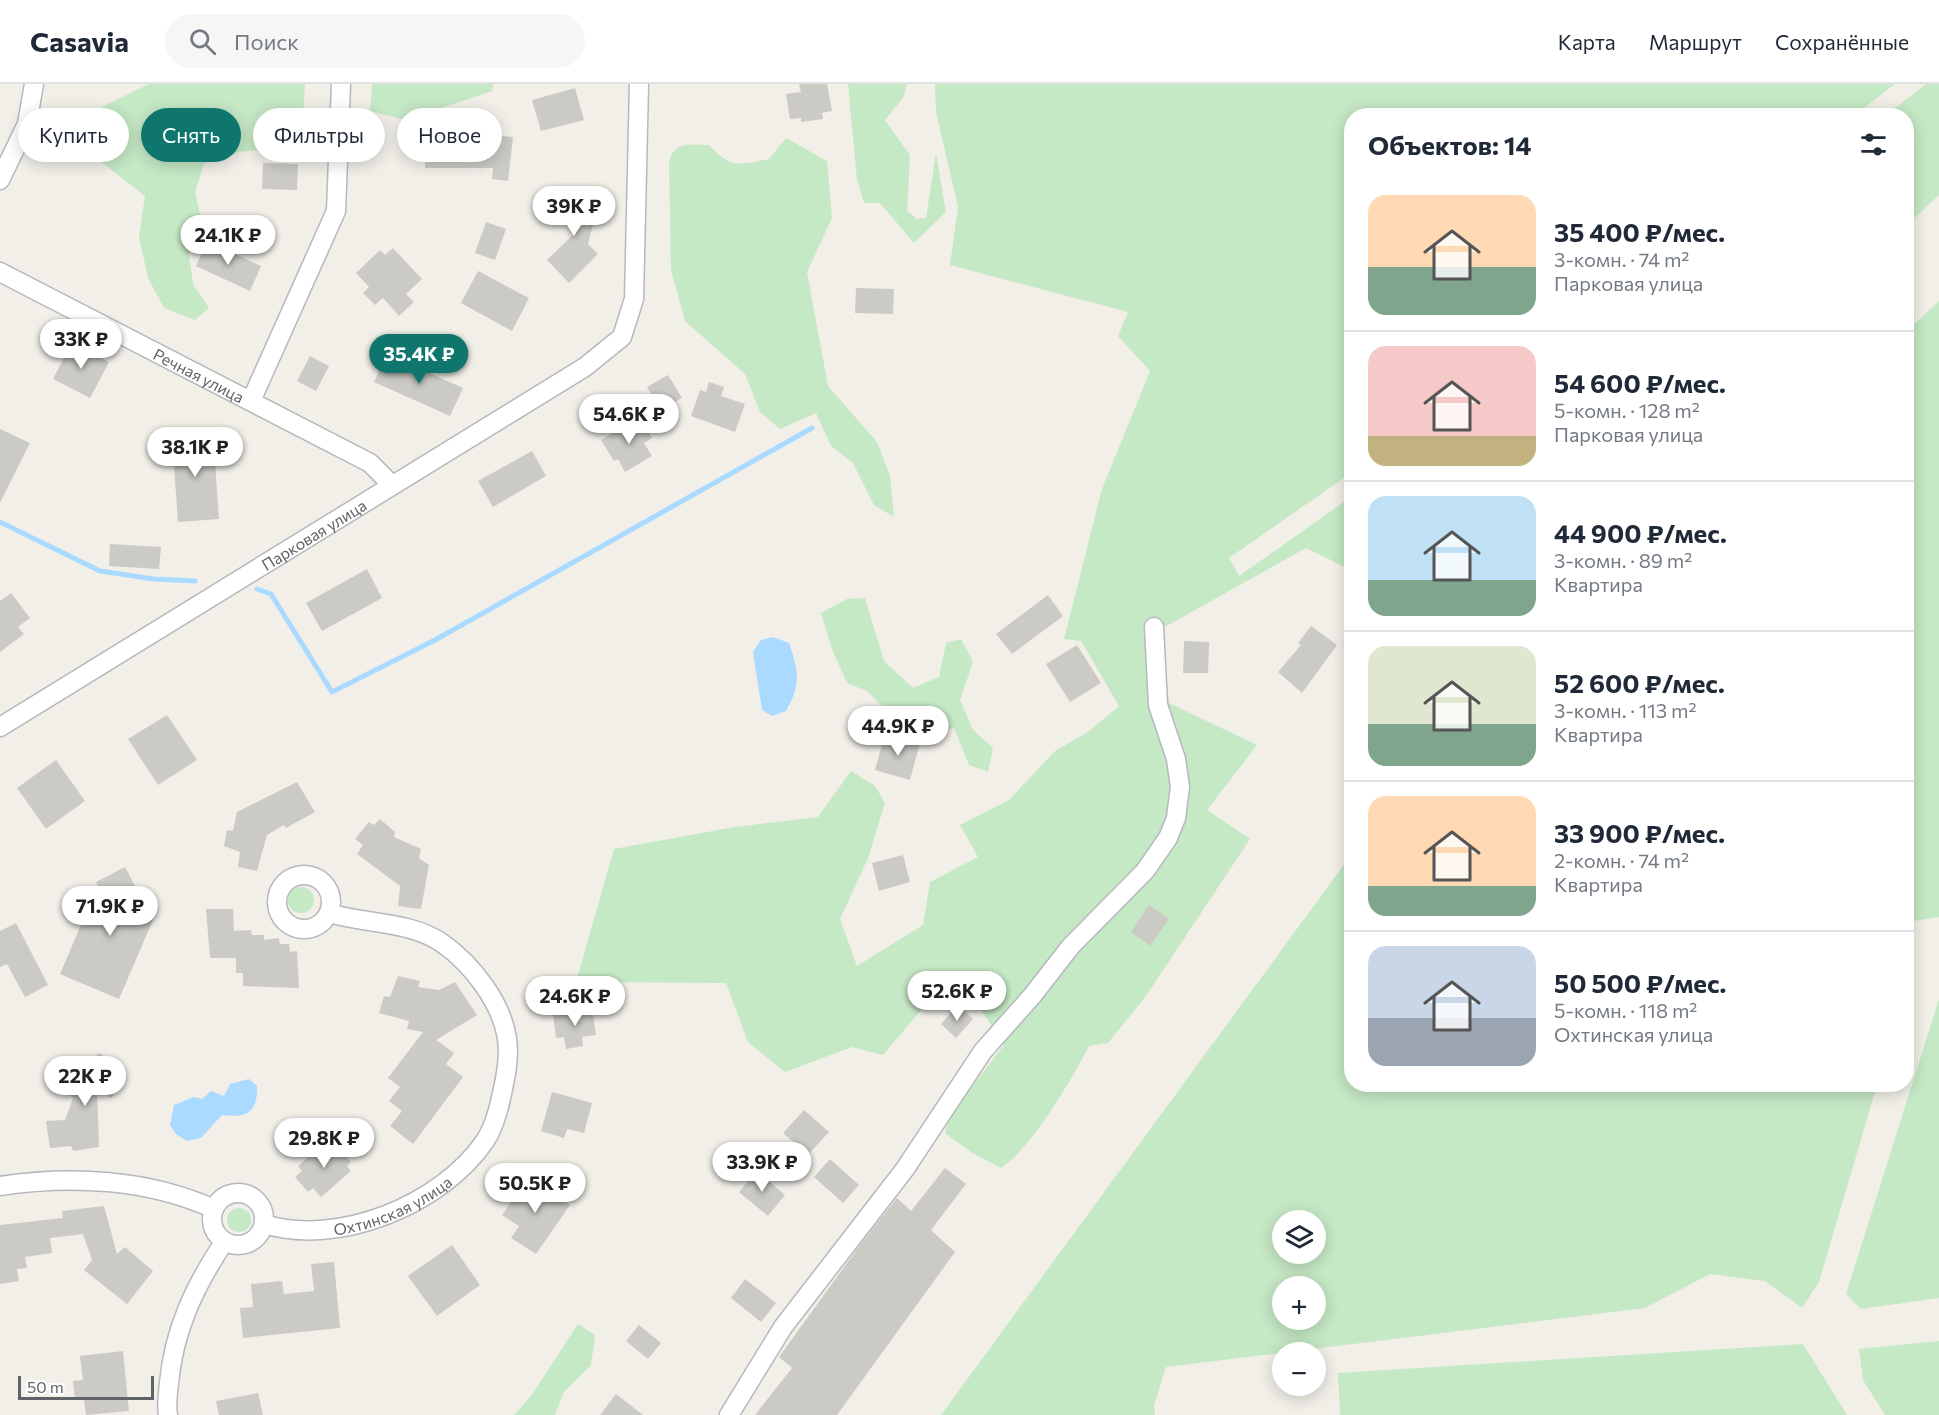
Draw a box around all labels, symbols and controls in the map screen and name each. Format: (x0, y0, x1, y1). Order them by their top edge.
search box (165, 14, 585, 68)
text: Casavia (30, 24, 129, 58)
icon: search (186, 25, 219, 58)
text: Поиск (234, 28, 299, 55)
text: Карта (1558, 29, 1616, 54)
text: Маршрут (1649, 29, 1742, 54)
text: Сохранённые (1775, 29, 1909, 54)
chip: Купить (18, 108, 129, 162)
chip: Снять (141, 108, 241, 162)
chip: Фильтры (253, 108, 385, 162)
chip: Новое (397, 108, 502, 162)
icon: filters (1857, 128, 1890, 161)
text: Объектов: 14 (1368, 129, 1532, 160)
pin: 39K ₽ (532, 186, 616, 237)
text: 39K ₽ (547, 193, 601, 217)
pin: 24.1K ₽ (173, 215, 283, 266)
text: 35 400 ₽/мес. (1554, 216, 1725, 247)
icon: home (1416, 219, 1488, 291)
text: 24.1K ₽ (194, 222, 262, 246)
text: 3-комн. · 74 m² (1554, 247, 1689, 271)
text: Парковая улица (1554, 271, 1703, 295)
pin: 33K ₽ (39, 319, 123, 370)
text: 33K ₽ (54, 326, 108, 350)
pin: 35.4K ₽ (364, 334, 474, 385)
text: 35.4K ₽ (383, 341, 455, 365)
street label: Речная улица (151, 344, 248, 406)
text: 54 600 ₽/мес. (1554, 367, 1726, 398)
icon: home (1416, 370, 1488, 442)
pin: 54.6K ₽ (574, 394, 684, 445)
text: 5-комн. · 128 m² (1554, 398, 1700, 422)
text: 54.6K ₽ (593, 401, 665, 425)
text: Парковая улица (1554, 422, 1703, 446)
pin: 38.1K ₽ (140, 427, 250, 478)
text: 38.1K ₽ (161, 434, 229, 458)
street label: Парковая улица (258, 495, 369, 574)
text: 44 900 ₽/мес. (1554, 517, 1727, 548)
icon: home (1416, 520, 1488, 592)
text: 3-комн. · 89 m² (1554, 548, 1692, 572)
text: Квартира (1554, 572, 1643, 596)
text: 52 600 ₽/мес. (1554, 667, 1725, 698)
icon: home (1416, 670, 1488, 742)
text: 3-комн. · 113 m² (1554, 698, 1697, 722)
pin: 44.9K ₽ (843, 706, 953, 757)
text: 44.9K ₽ (862, 713, 934, 737)
text: Квартира (1554, 722, 1643, 746)
text: 33 900 ₽/мес. (1554, 817, 1725, 848)
icon: home (1416, 820, 1488, 892)
text: 2-комн. · 74 m² (1554, 848, 1689, 872)
text: Квартира (1554, 872, 1643, 896)
pin: 71.9K ₽ (55, 886, 165, 937)
text: 71.9K ₽ (76, 893, 144, 917)
text: 50 500 ₽/мес. (1554, 967, 1726, 998)
icon: home (1416, 970, 1488, 1042)
pin: 52.6K ₽ (902, 971, 1012, 1022)
pin: 24.6K ₽ (520, 976, 630, 1027)
text: 52.6K ₽ (921, 978, 993, 1002)
text: 24.6K ₽ (539, 983, 611, 1007)
text: 5-комн. · 118 m² (1554, 998, 1697, 1022)
text: Охтинская улица (1554, 1022, 1713, 1046)
pin: 22K ₽ (43, 1056, 127, 1107)
text: 22K ₽ (58, 1063, 112, 1087)
pin: 29.8K ₽ (269, 1118, 379, 1169)
text: 29.8K ₽ (288, 1125, 360, 1149)
pin: 33.9K ₽ (707, 1142, 817, 1193)
text: 33.9K ₽ (726, 1149, 798, 1173)
pin: 50.5K ₽ (480, 1163, 590, 1214)
text: 50.5K ₽ (499, 1170, 571, 1194)
street label: Охтинская улица (332, 1171, 455, 1238)
map controls (1272, 1210, 1326, 1396)
button: layers (1272, 1210, 1326, 1264)
button: + (1272, 1276, 1326, 1330)
button: − (1272, 1342, 1326, 1396)
scale bar (18, 1373, 154, 1400)
text: 50 m (27, 1377, 64, 1396)

